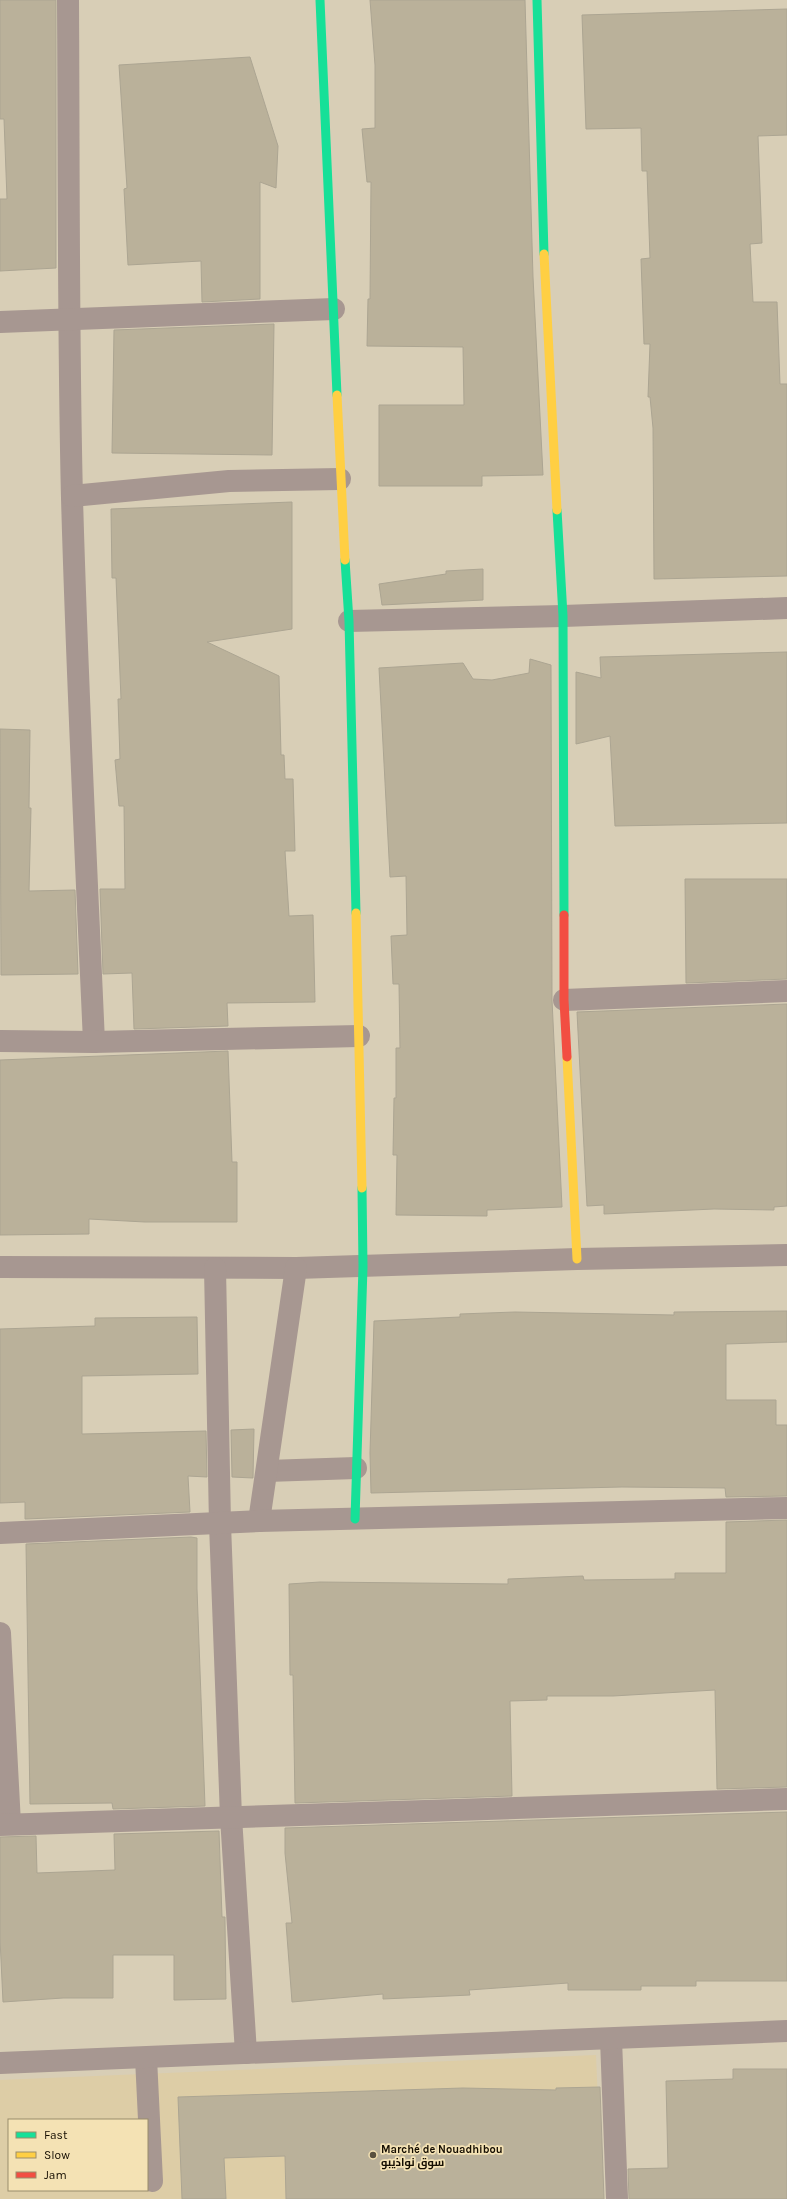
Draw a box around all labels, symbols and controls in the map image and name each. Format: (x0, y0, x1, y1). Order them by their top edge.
legend (8, 2119, 148, 2191)
text: Fast (44, 2128, 68, 2142)
place label: Marché de Nouadhibou سوق نواذيبو (381, 2143, 503, 2170)
text: Slow (44, 2148, 70, 2162)
marker: Marché de Nouadhibou سوق نواذيبو (368, 2150, 378, 2160)
text: Jam (44, 2168, 67, 2182)

